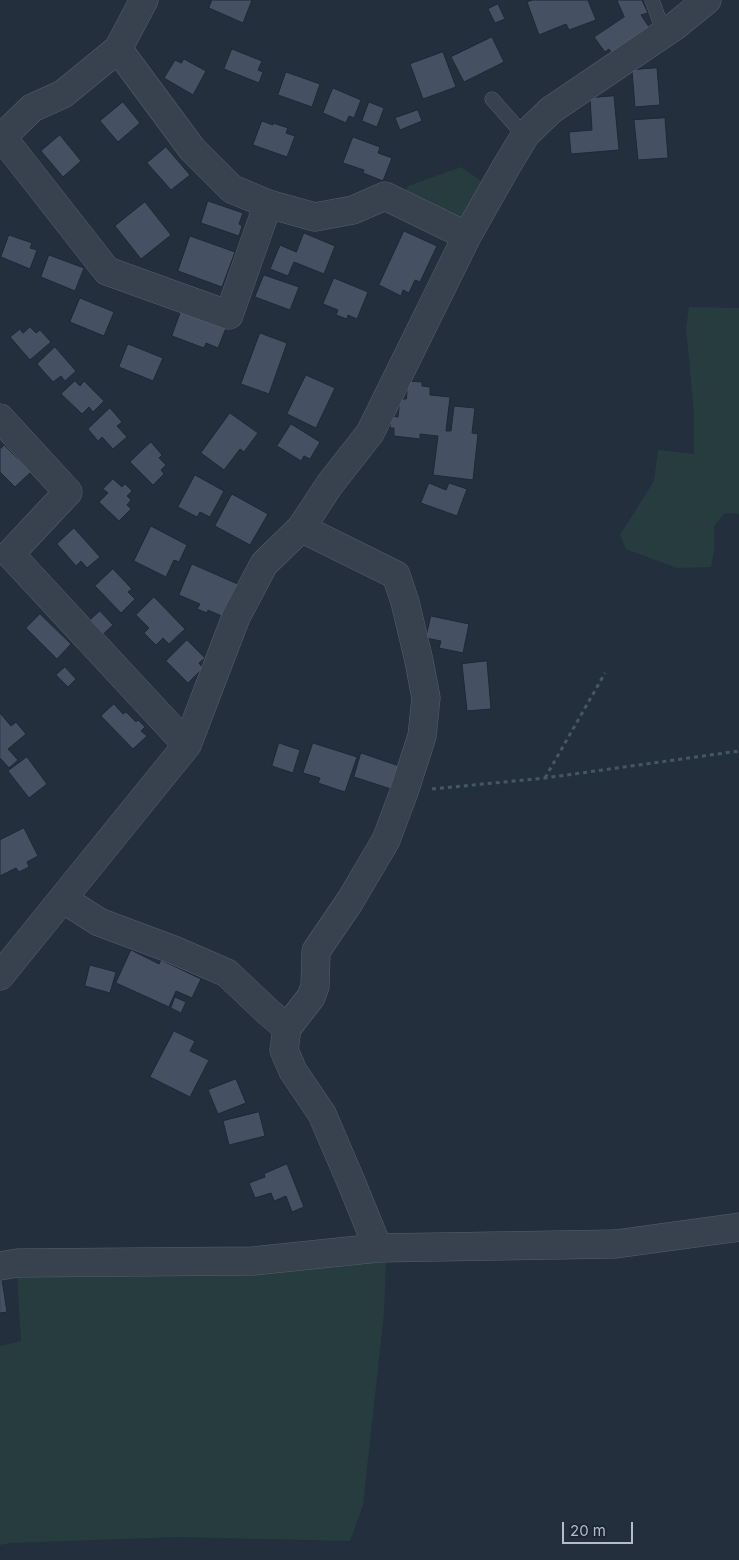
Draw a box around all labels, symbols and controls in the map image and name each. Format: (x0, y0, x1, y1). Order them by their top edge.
scale bar (564, 1512, 635, 1544)
text: 20 m (570, 1521, 606, 1540)

